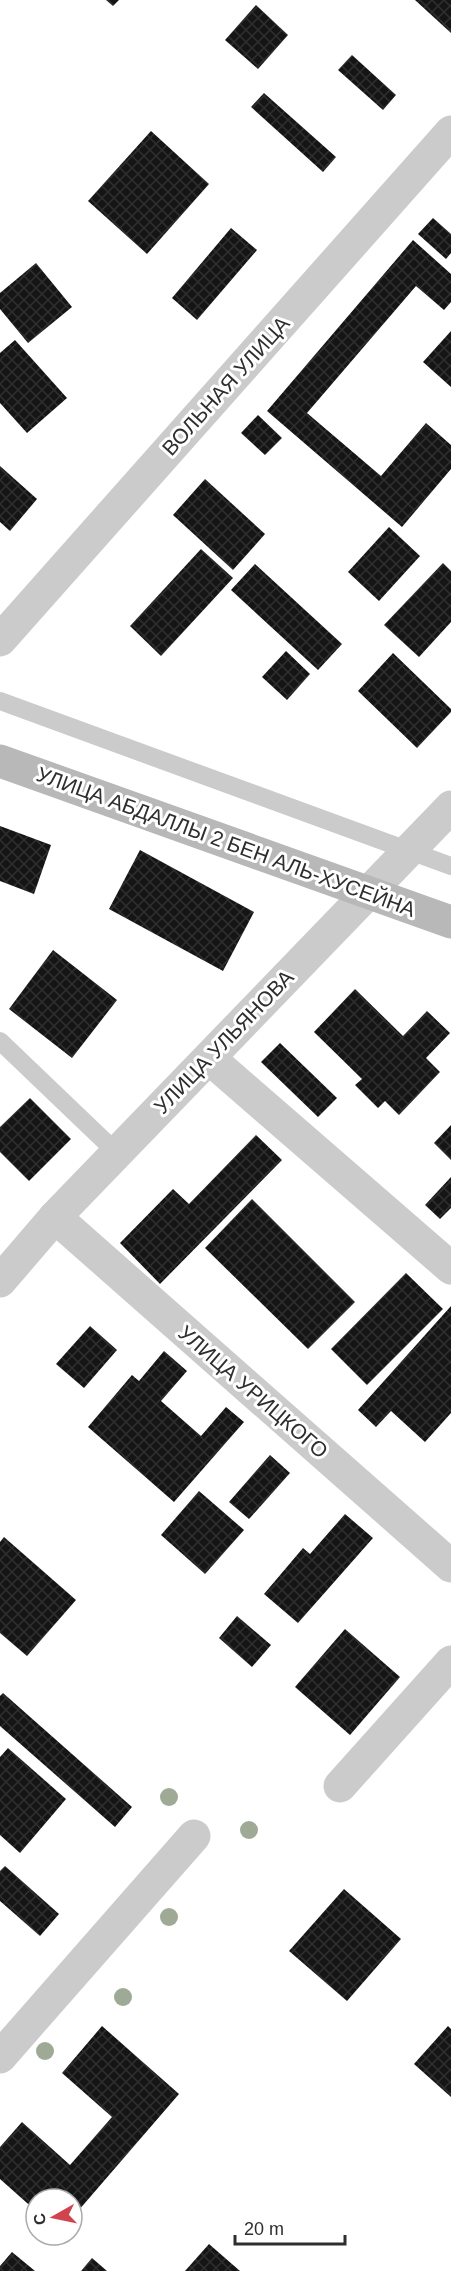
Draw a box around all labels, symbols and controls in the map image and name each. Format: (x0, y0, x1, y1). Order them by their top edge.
street label: ВОЛЬНАЯ УЛИЦА (157, 312, 294, 460)
street label: УЛИЦА АБДАЛЛЫ 2 БЕН АЛЬ-ХУСЕЙНА (34, 762, 419, 921)
street label: УЛИЦА УЛЬЯНОВА (149, 965, 298, 1118)
street label: УЛИЦА УРИЦКОГО (174, 1321, 332, 1463)
north arrow (24, 2187, 84, 2247)
scale bar (235, 2208, 344, 2246)
text: С (30, 2212, 49, 2226)
text: 20 m (244, 2219, 284, 2239)

